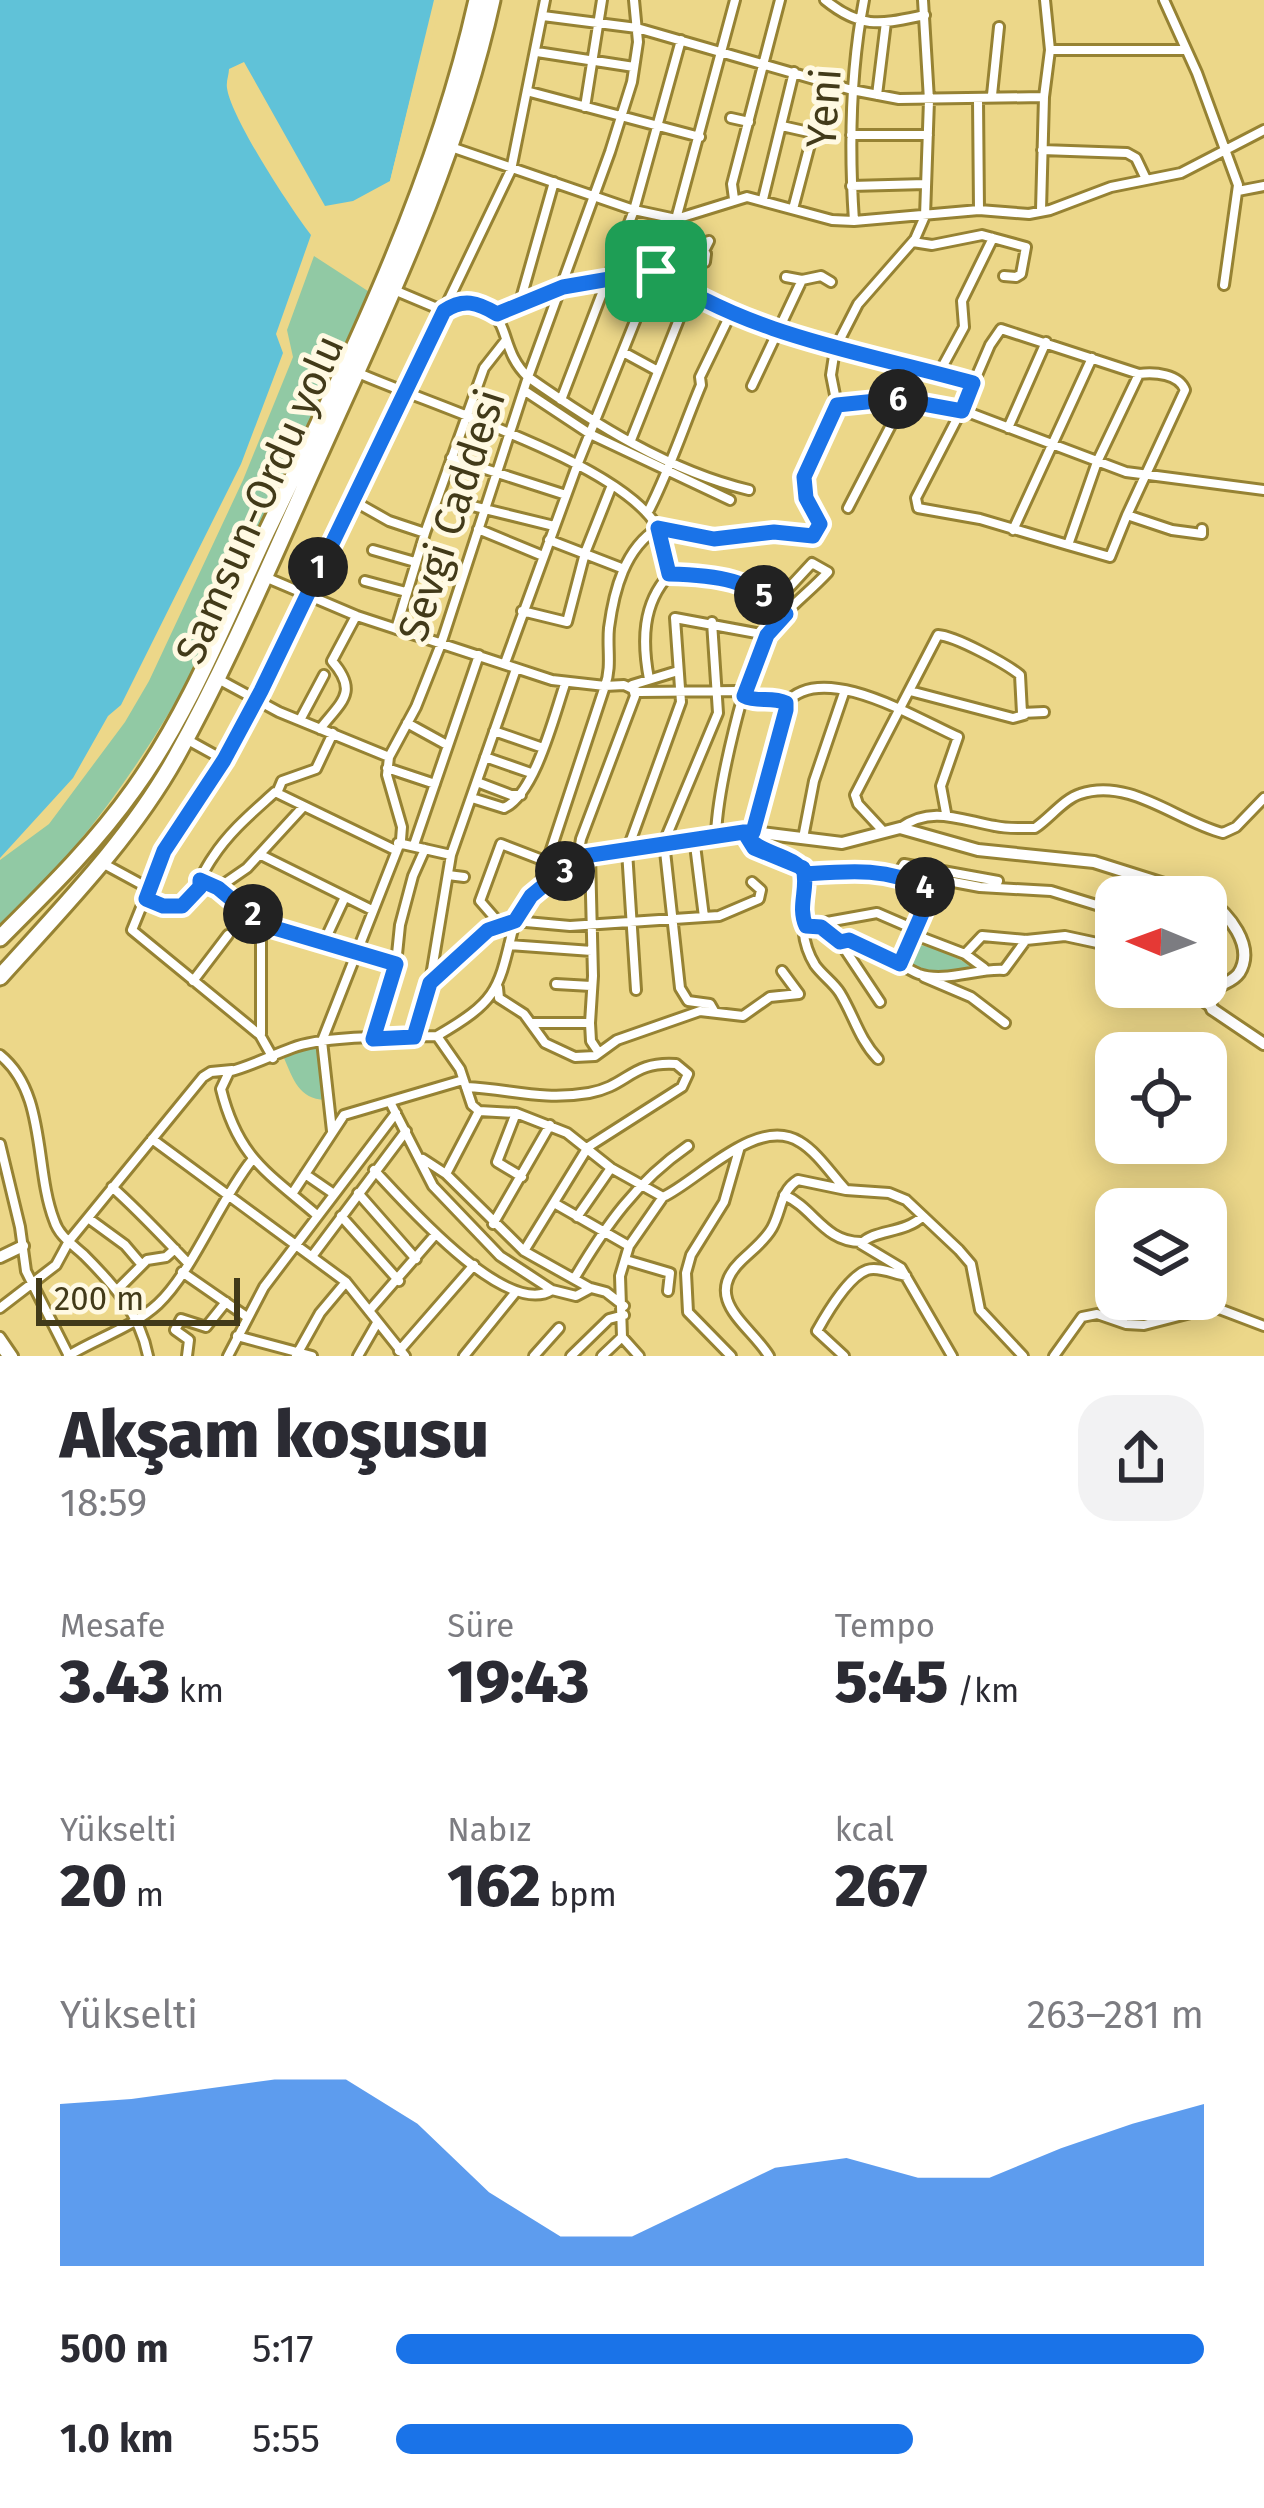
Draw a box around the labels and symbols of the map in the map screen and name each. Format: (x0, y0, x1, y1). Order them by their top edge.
street label: Yeni (796, 66, 852, 150)
pin (605, 220, 707, 322)
street label: Samsun-Ordu yolu (165, 328, 355, 671)
pin: 6 (868, 369, 928, 429)
street label: Sevgi Caddesi (388, 383, 516, 647)
pin: 1 (288, 537, 348, 597)
pin: 5 (734, 565, 794, 625)
pin: 3 (535, 841, 595, 901)
pin: 4 (895, 857, 955, 917)
north arrow (1095, 876, 1227, 1008)
pin: 2 (223, 884, 283, 944)
scale bar (36, 1272, 240, 1325)

